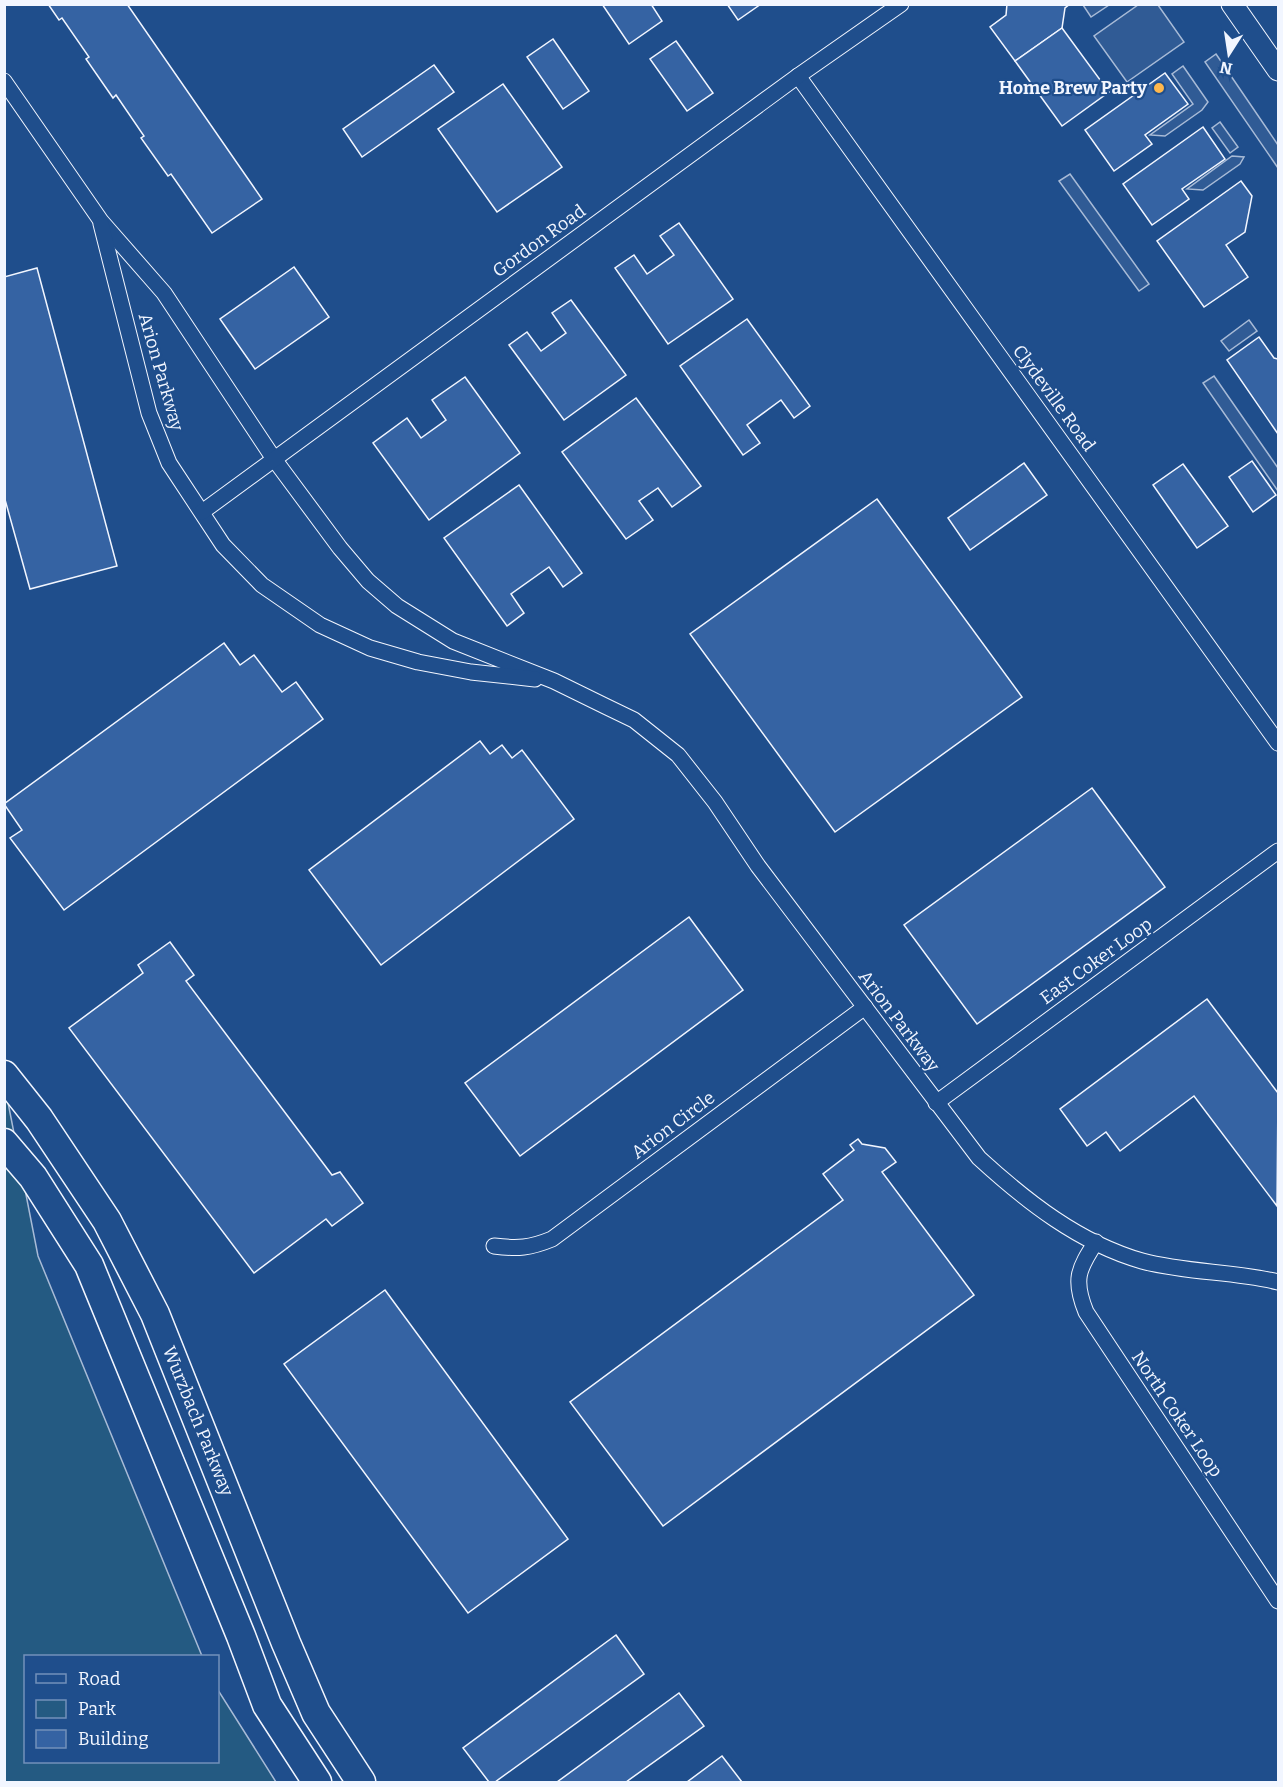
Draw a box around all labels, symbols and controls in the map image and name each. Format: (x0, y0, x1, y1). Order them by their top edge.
north arrow (1199, 24, 1259, 84)
text: N (1218, 58, 1234, 79)
place label: Home Brew Party (999, 77, 1148, 99)
marker: Home Brew Party (1152, 81, 1166, 95)
street label: Gordon Road (488, 200, 590, 282)
street label: Arion Parkway (134, 311, 188, 434)
street label: Clydeville Road (1008, 340, 1100, 456)
street label: East Coker Loop (1036, 913, 1156, 1009)
street label: Arion Parkway (854, 966, 945, 1076)
street label: Arion Circle (627, 1087, 719, 1163)
street label: Wurzbach Parkway (158, 1343, 238, 1500)
street label: North Coker Loop (1127, 1347, 1227, 1481)
legend (24, 1655, 219, 1763)
text: Road (78, 1668, 121, 1690)
text: Park (78, 1698, 117, 1720)
text: Building (78, 1728, 149, 1750)

